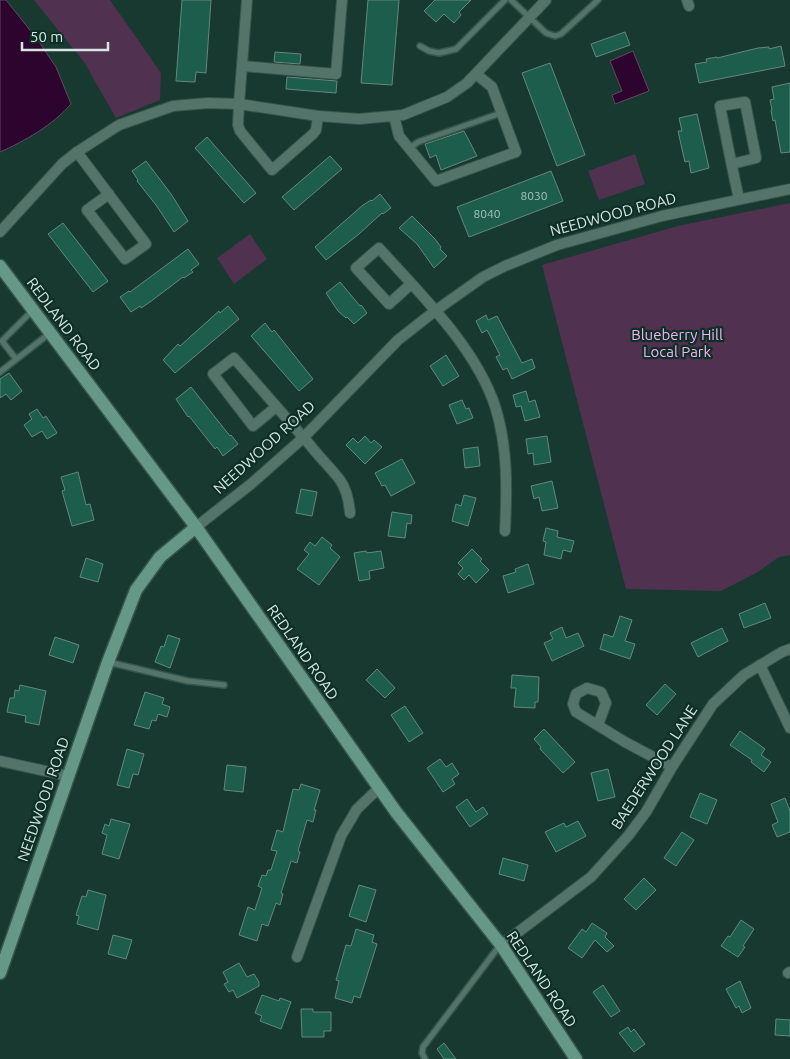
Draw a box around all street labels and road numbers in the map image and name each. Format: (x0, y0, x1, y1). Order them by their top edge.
street label: NEEDWOOD ROAD (548, 189, 678, 239)
street label: REDLAND ROAD (23, 274, 105, 374)
street label: NEEDWOOD ROAD (210, 397, 318, 497)
street label: REDLAND ROAD (264, 601, 342, 703)
street label: BAEDERWOOD LANE (608, 702, 700, 832)
street label: NEEDWOOD ROAD (14, 735, 72, 863)
street label: REDLAND ROAD (504, 928, 580, 1030)

